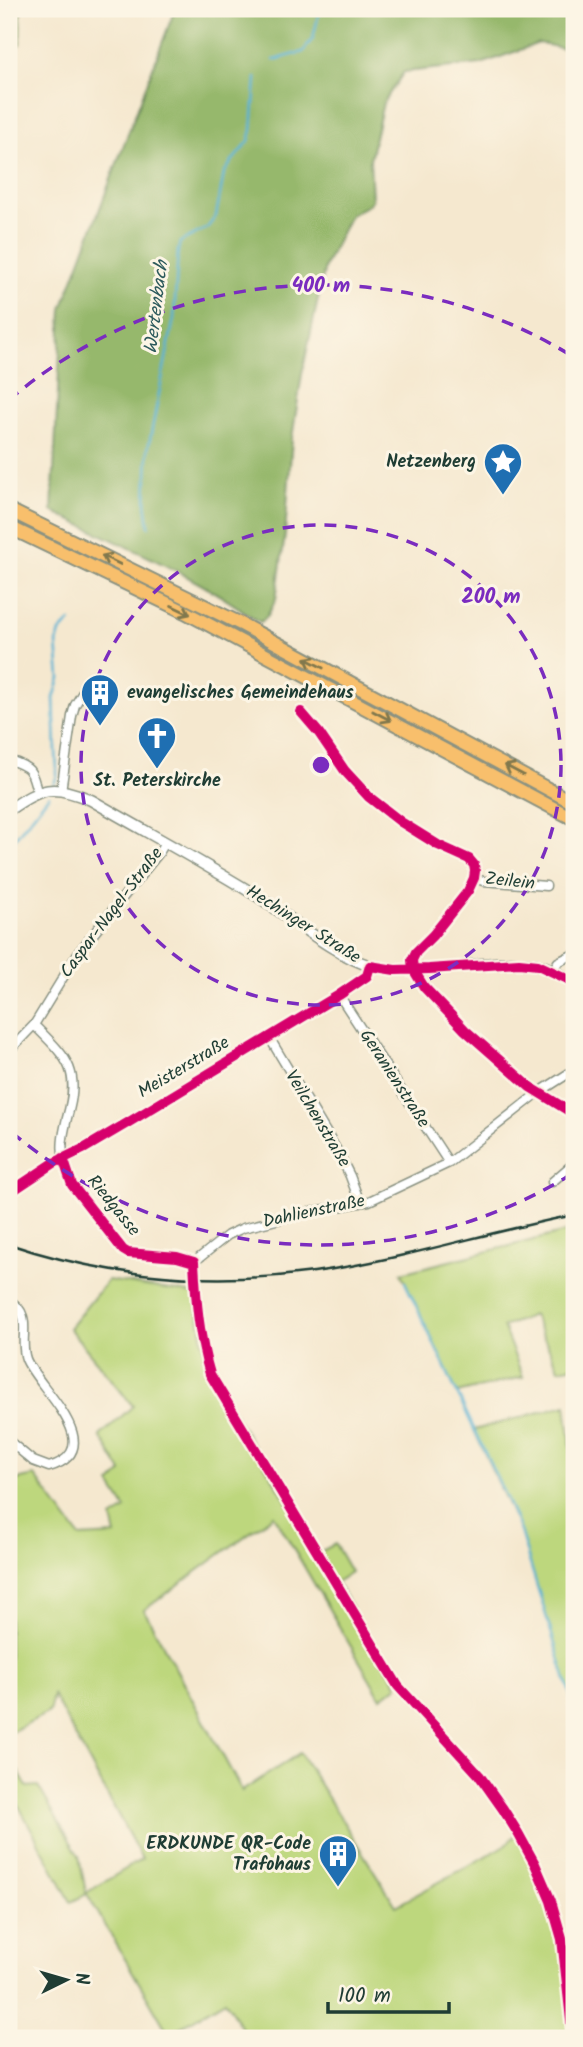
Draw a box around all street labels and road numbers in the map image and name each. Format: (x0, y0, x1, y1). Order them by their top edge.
street label: Caspar-Nagel-Straße (53, 841, 171, 985)
street label: Zeilein (484, 865, 536, 899)
street label: Hechinger Straße (240, 878, 366, 972)
street label: Geranienstraße (351, 1024, 437, 1134)
street label: Meisterstraße (132, 1029, 236, 1107)
street label: Veilchenstraße (276, 1065, 358, 1173)
street label: Riedgasse (79, 1169, 147, 1243)
street label: Dahlienstraße (260, 1187, 368, 1237)

